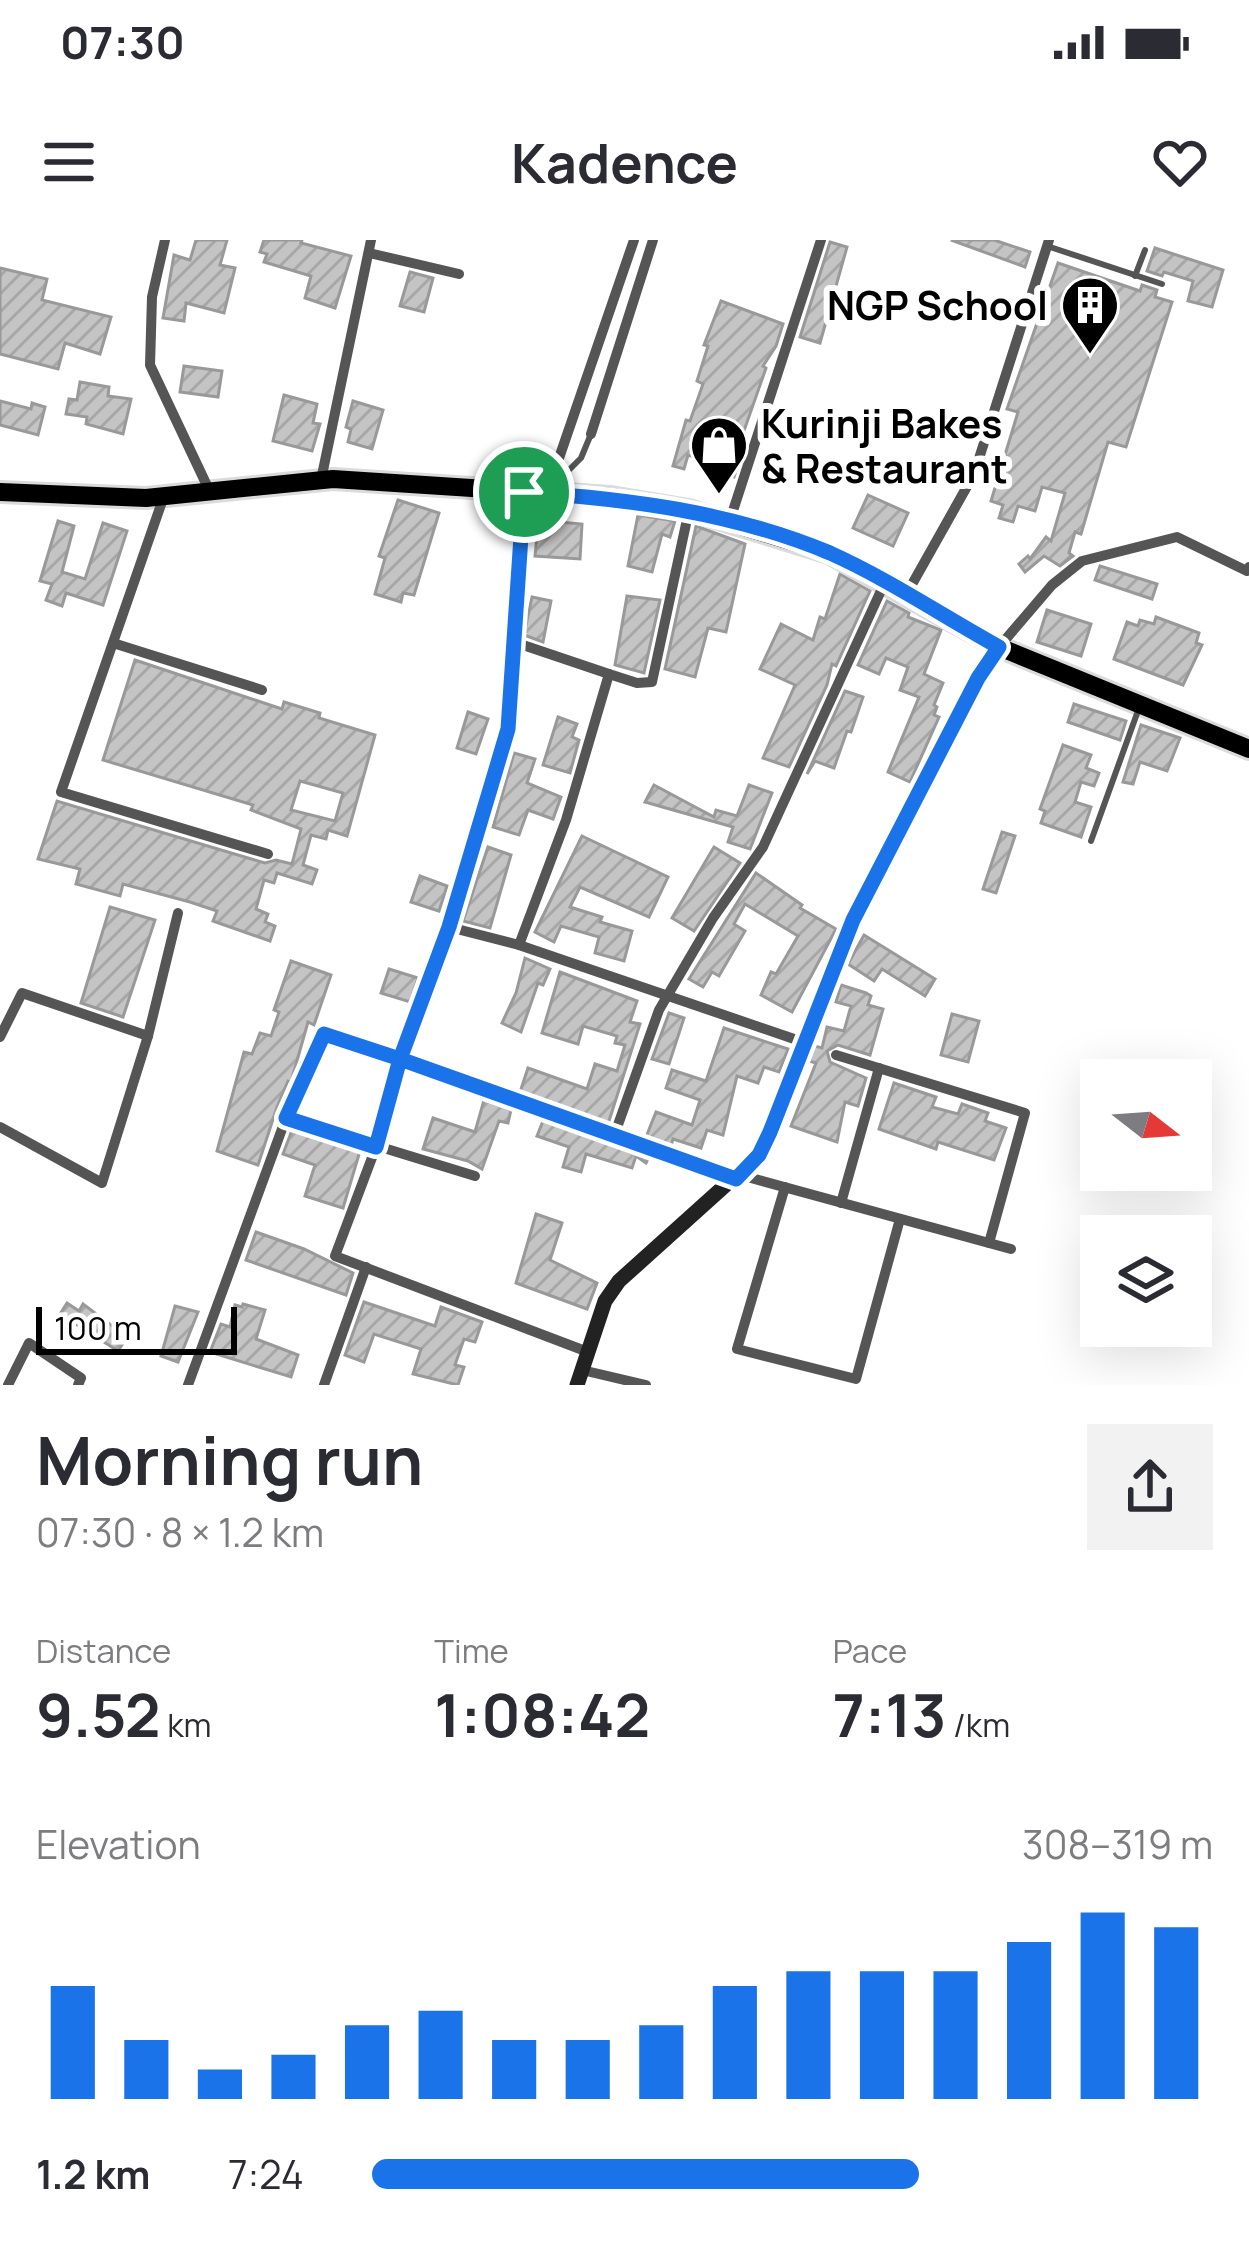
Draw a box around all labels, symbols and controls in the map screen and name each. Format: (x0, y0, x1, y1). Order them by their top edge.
text: 07:30 (60, 11, 185, 73)
text: Kadence (511, 125, 738, 199)
icon: menu (36, 129, 102, 195)
icon: heart (1147, 129, 1213, 195)
building icon: NGP School (1059, 274, 1121, 356)
place label: NGP School (827, 278, 1048, 332)
place label: Kurinji Bakes & Restaurant (761, 396, 1008, 495)
shop icon: Kurinji Bakes & Restaurant (688, 414, 750, 496)
pin (473, 441, 575, 543)
icon: arrive (491, 459, 557, 525)
north arrow (1080, 1059, 1212, 1191)
map controls (1080, 1059, 1212, 1347)
button: layers (1080, 1215, 1212, 1347)
scale bar (36, 1301, 237, 1354)
text: 100 m (54, 1305, 142, 1350)
text: Morning run (36, 1415, 423, 1505)
button: share (1087, 1424, 1213, 1550)
text: 07:30 · 8 × 1.2 km (36, 1505, 324, 1559)
text: Distance (36, 1628, 171, 1673)
text: Time (434, 1628, 509, 1673)
text: Pace (833, 1628, 907, 1673)
text: 9.52 (36, 1673, 161, 1755)
text: 1:08:42 (434, 1673, 650, 1755)
text: 7:13 (833, 1673, 946, 1755)
text: km (161, 1702, 212, 1747)
text: /km (946, 1702, 1010, 1747)
text: Elevation (36, 1817, 201, 1871)
text: 308–319 m (1022, 1817, 1213, 1871)
text: 1.2 km (36, 2147, 150, 2201)
text: 7:24 (228, 2147, 304, 2201)

